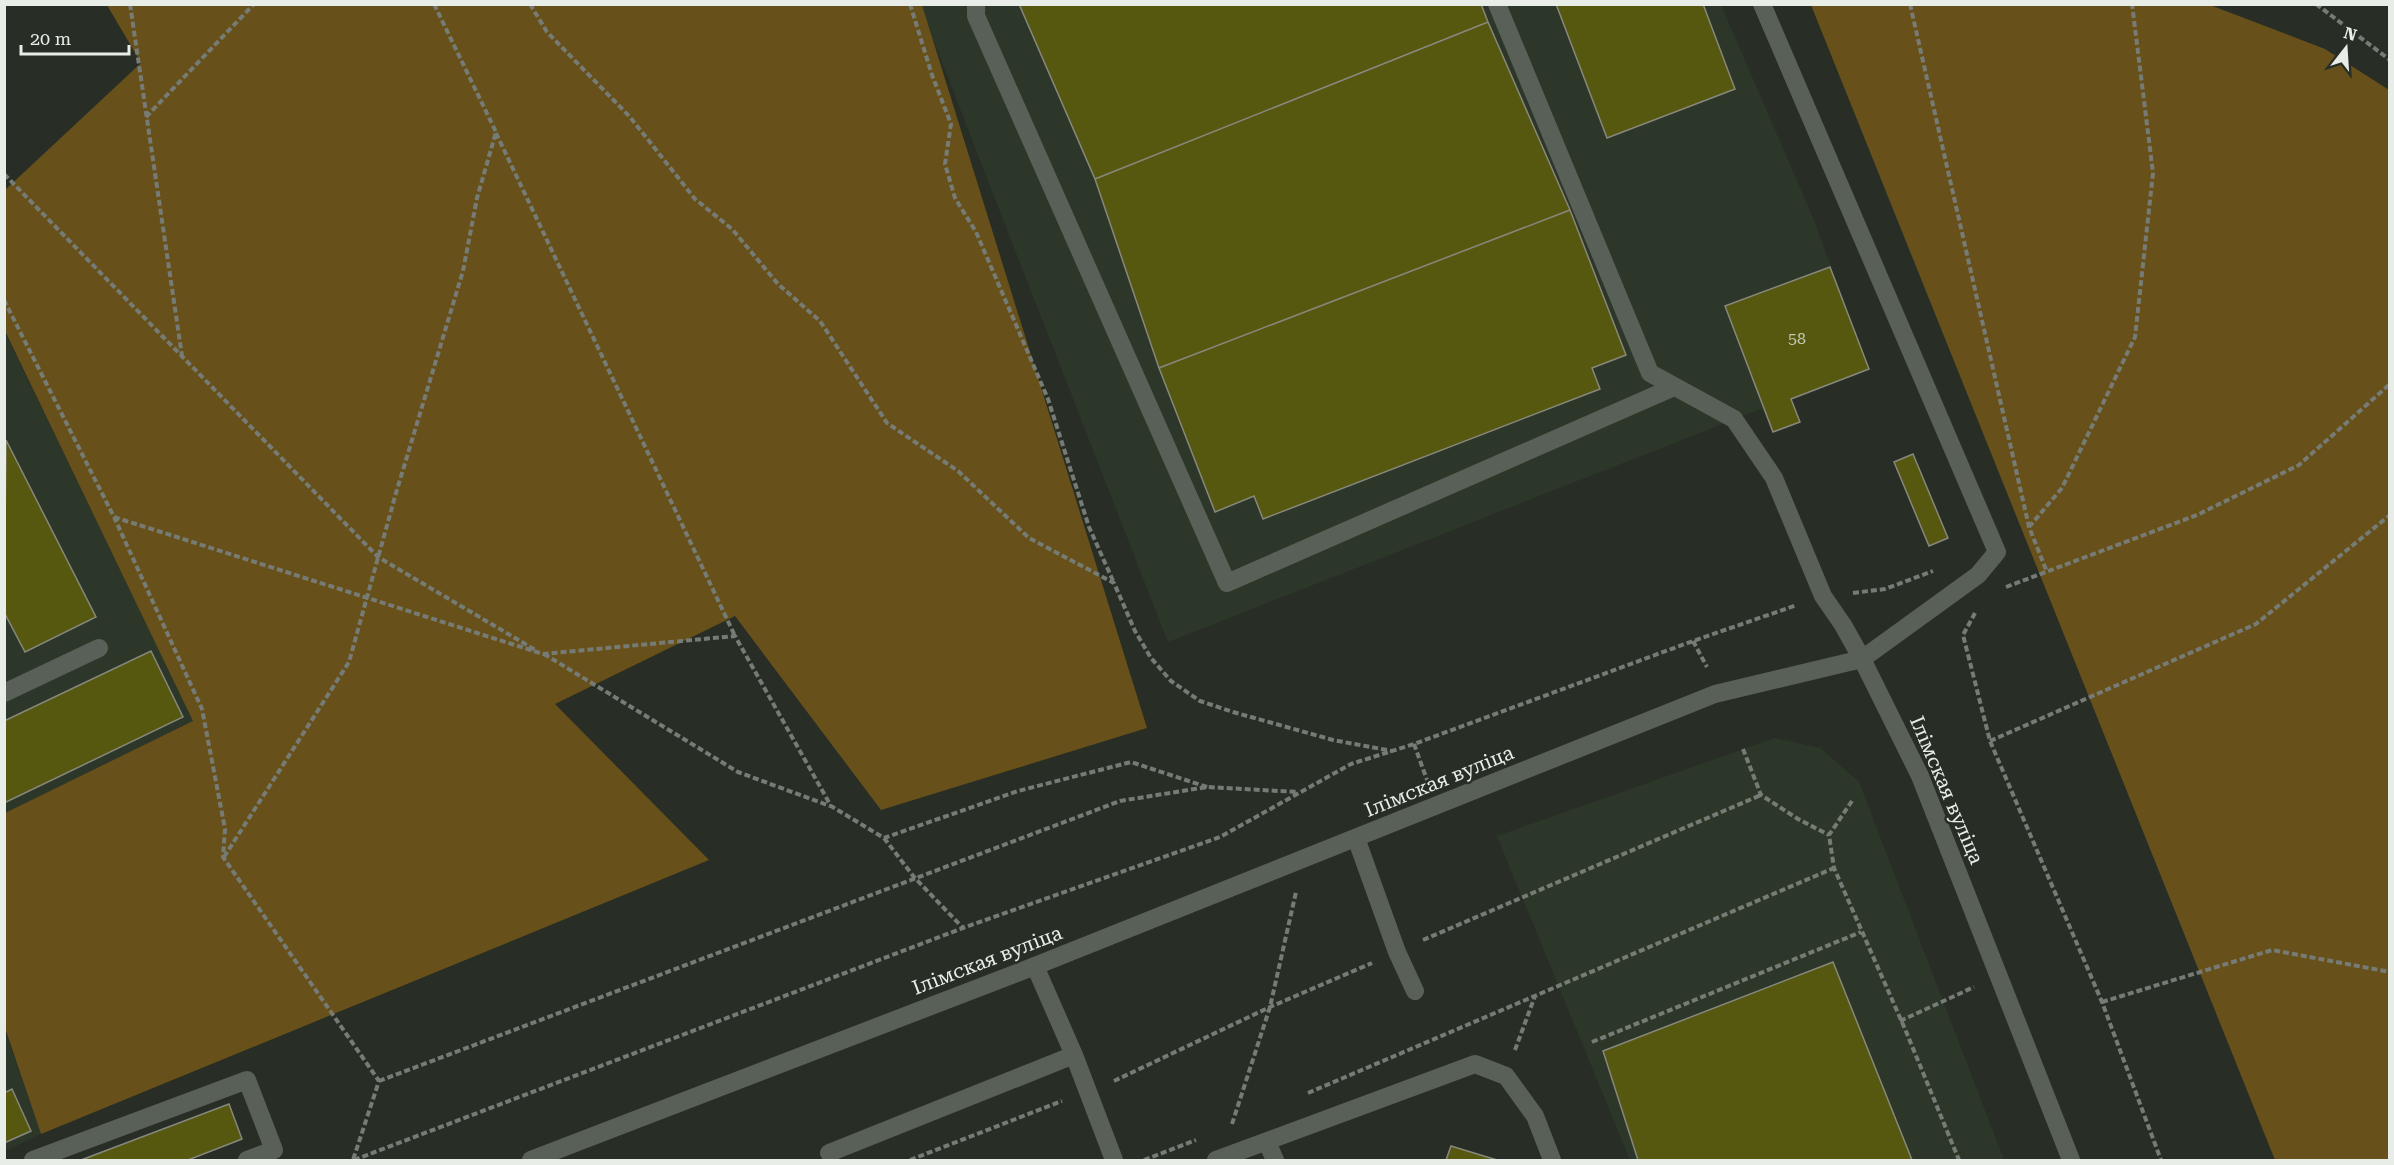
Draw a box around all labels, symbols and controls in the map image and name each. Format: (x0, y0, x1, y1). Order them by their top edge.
scale bar (21, 18, 129, 56)
north arrow (2316, 18, 2376, 78)
text: N (2342, 23, 2359, 45)
text: 20 m (30, 28, 71, 49)
house number: 58 (1788, 329, 1806, 348)
street label: Ілімская вуліца (1905, 712, 1989, 868)
street label: Ілімская вуліца (1361, 740, 1517, 822)
street label: Ілімская вуліца (909, 920, 1066, 1000)

